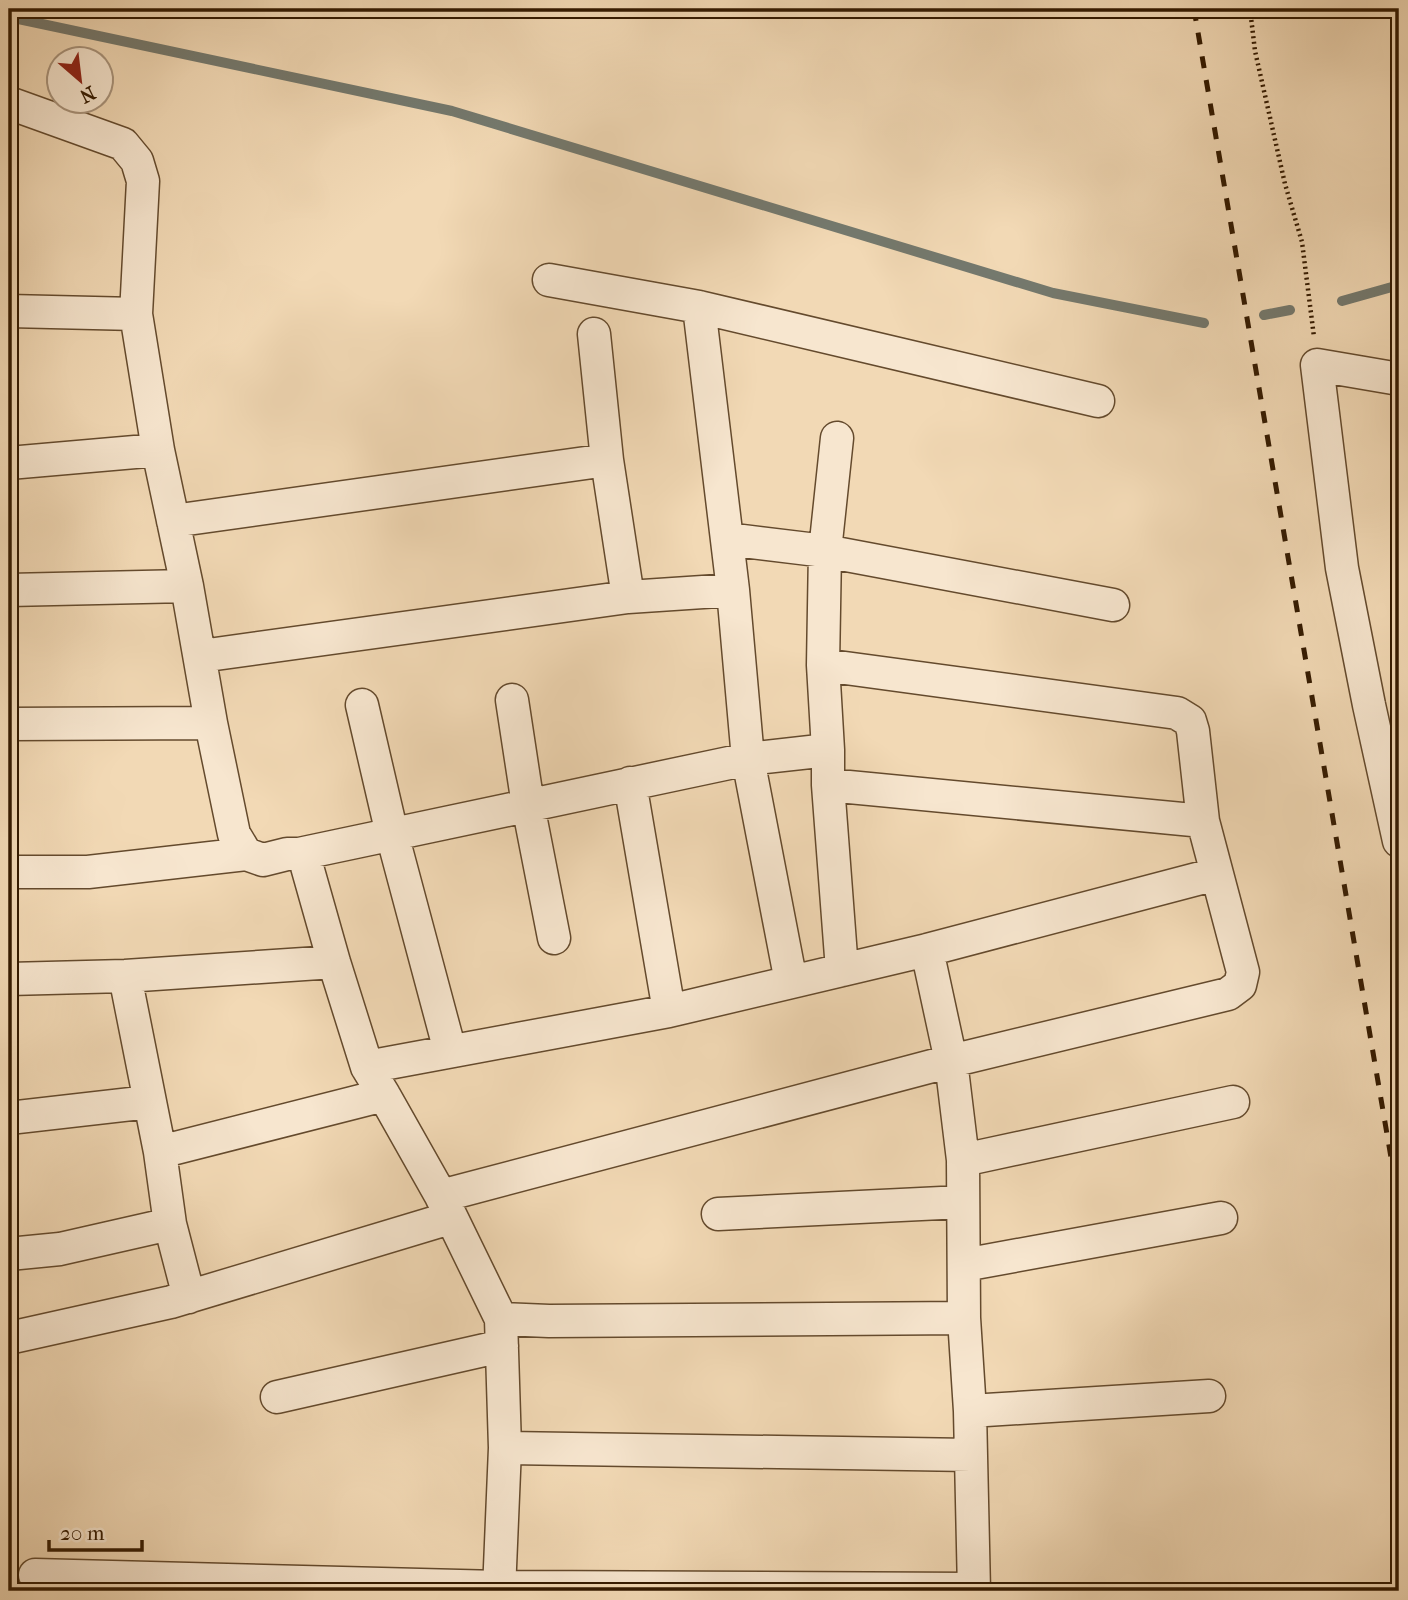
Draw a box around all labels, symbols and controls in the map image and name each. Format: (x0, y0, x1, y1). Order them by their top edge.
north arrow (46, 46, 116, 116)
text: N (75, 81, 99, 107)
scale bar (49, 1509, 142, 1553)
text: 20 m (60, 1521, 105, 1545)

